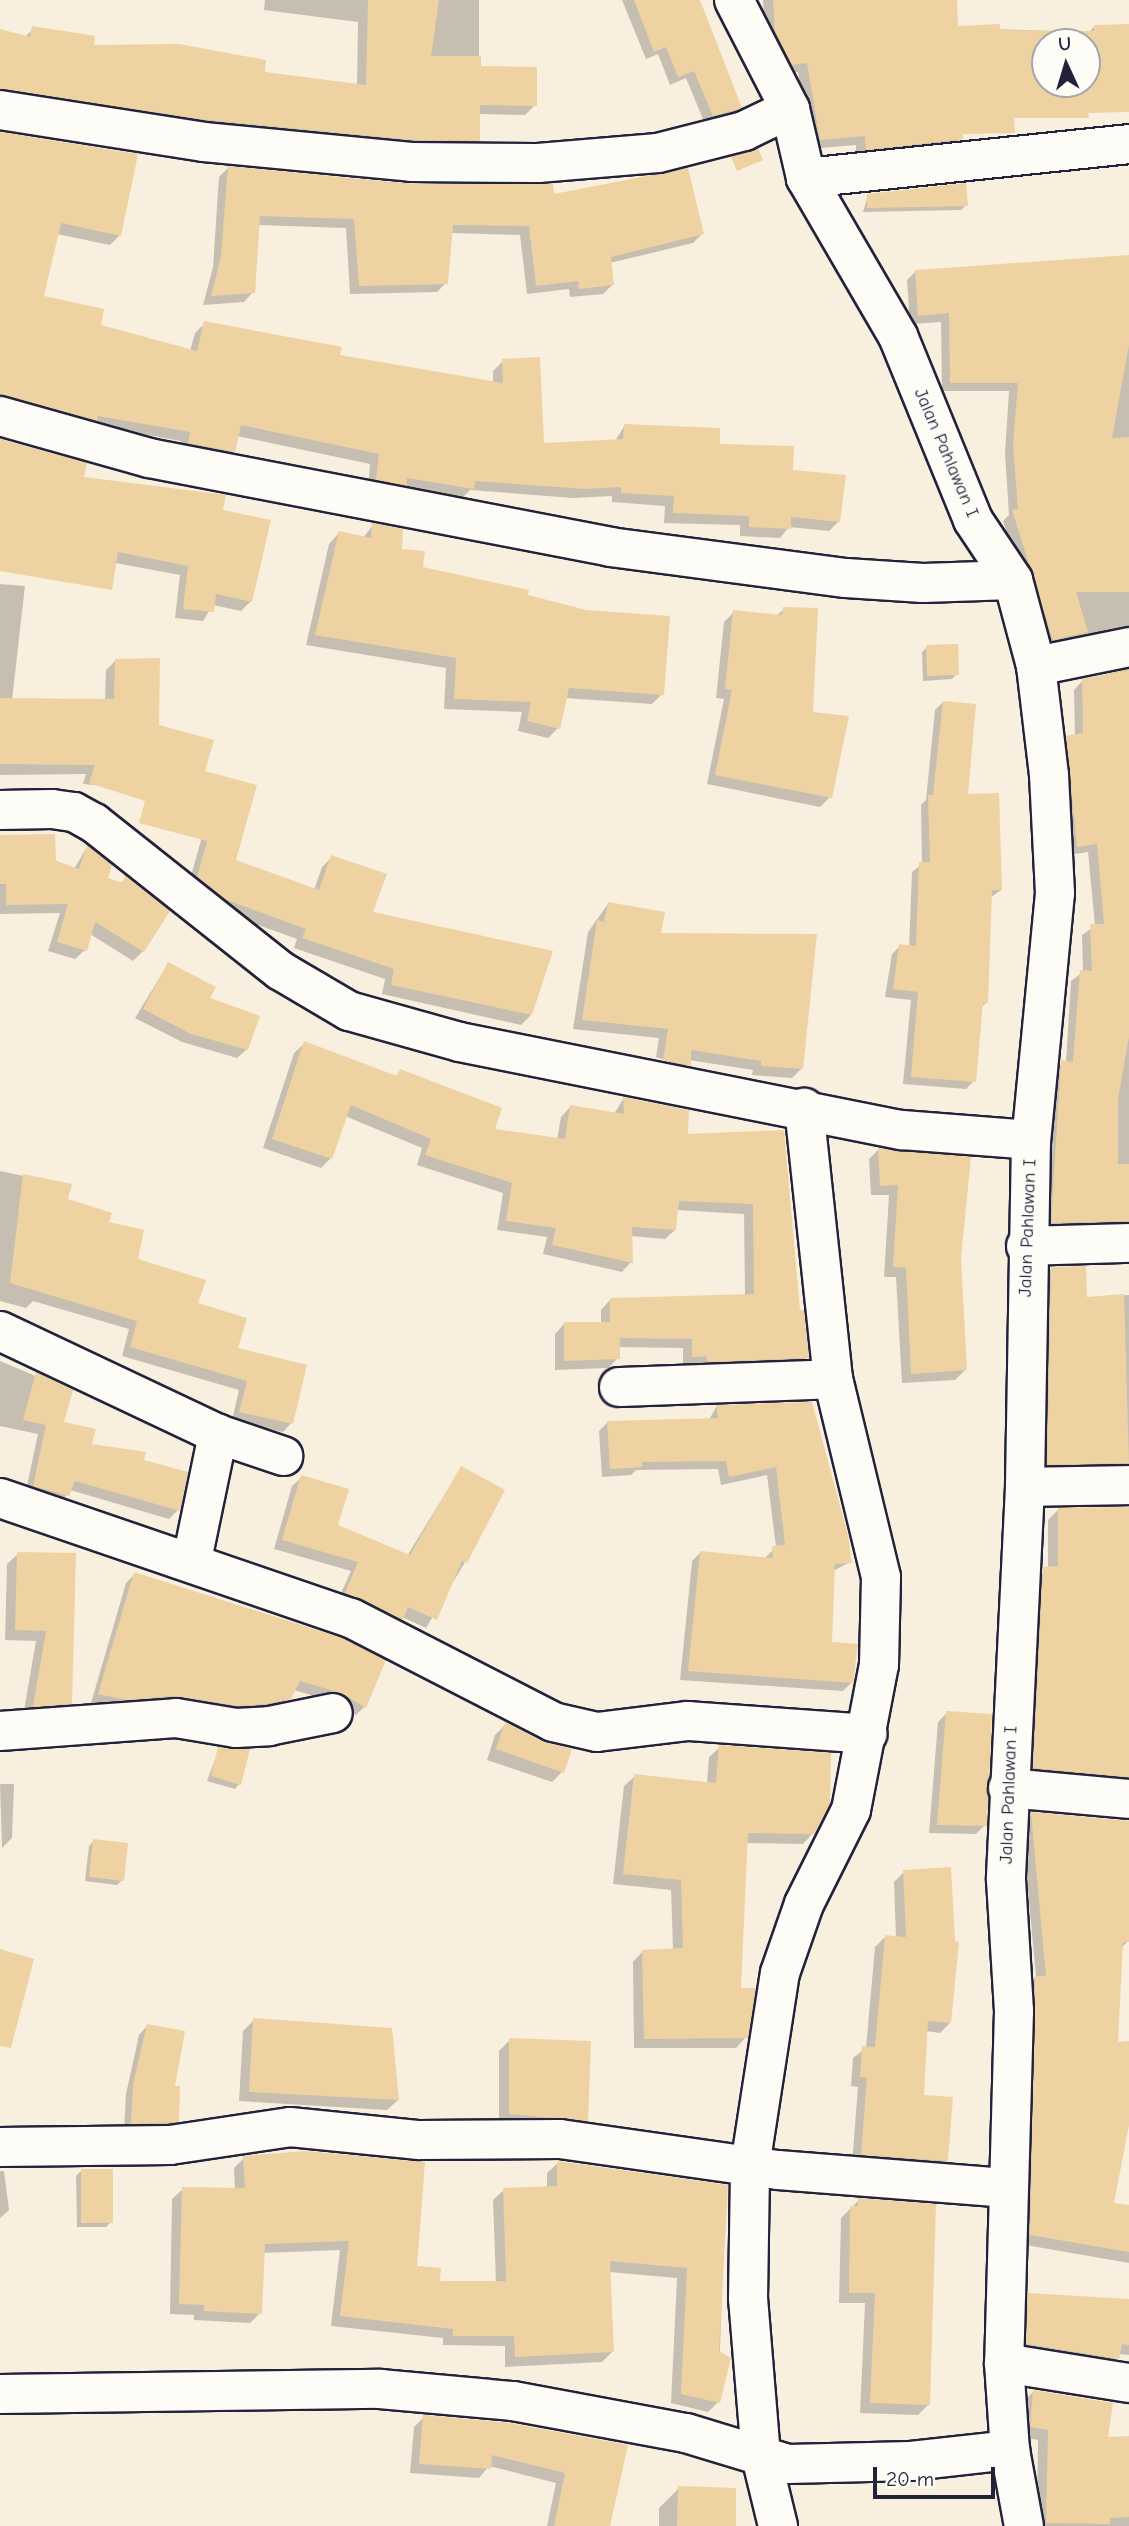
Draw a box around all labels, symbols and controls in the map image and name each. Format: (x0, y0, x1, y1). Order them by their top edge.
north arrow (1031, 28, 1101, 98)
text: U (1058, 33, 1072, 55)
street label: Jalan Pahlawan I (909, 385, 983, 521)
street label: Jalan Pahlawan I (1014, 1159, 1042, 1297)
street label: Jalan Pahlawan I (995, 1726, 1023, 1864)
scale bar (877, 2452, 1000, 2496)
text: 20 m (886, 2467, 934, 2491)

